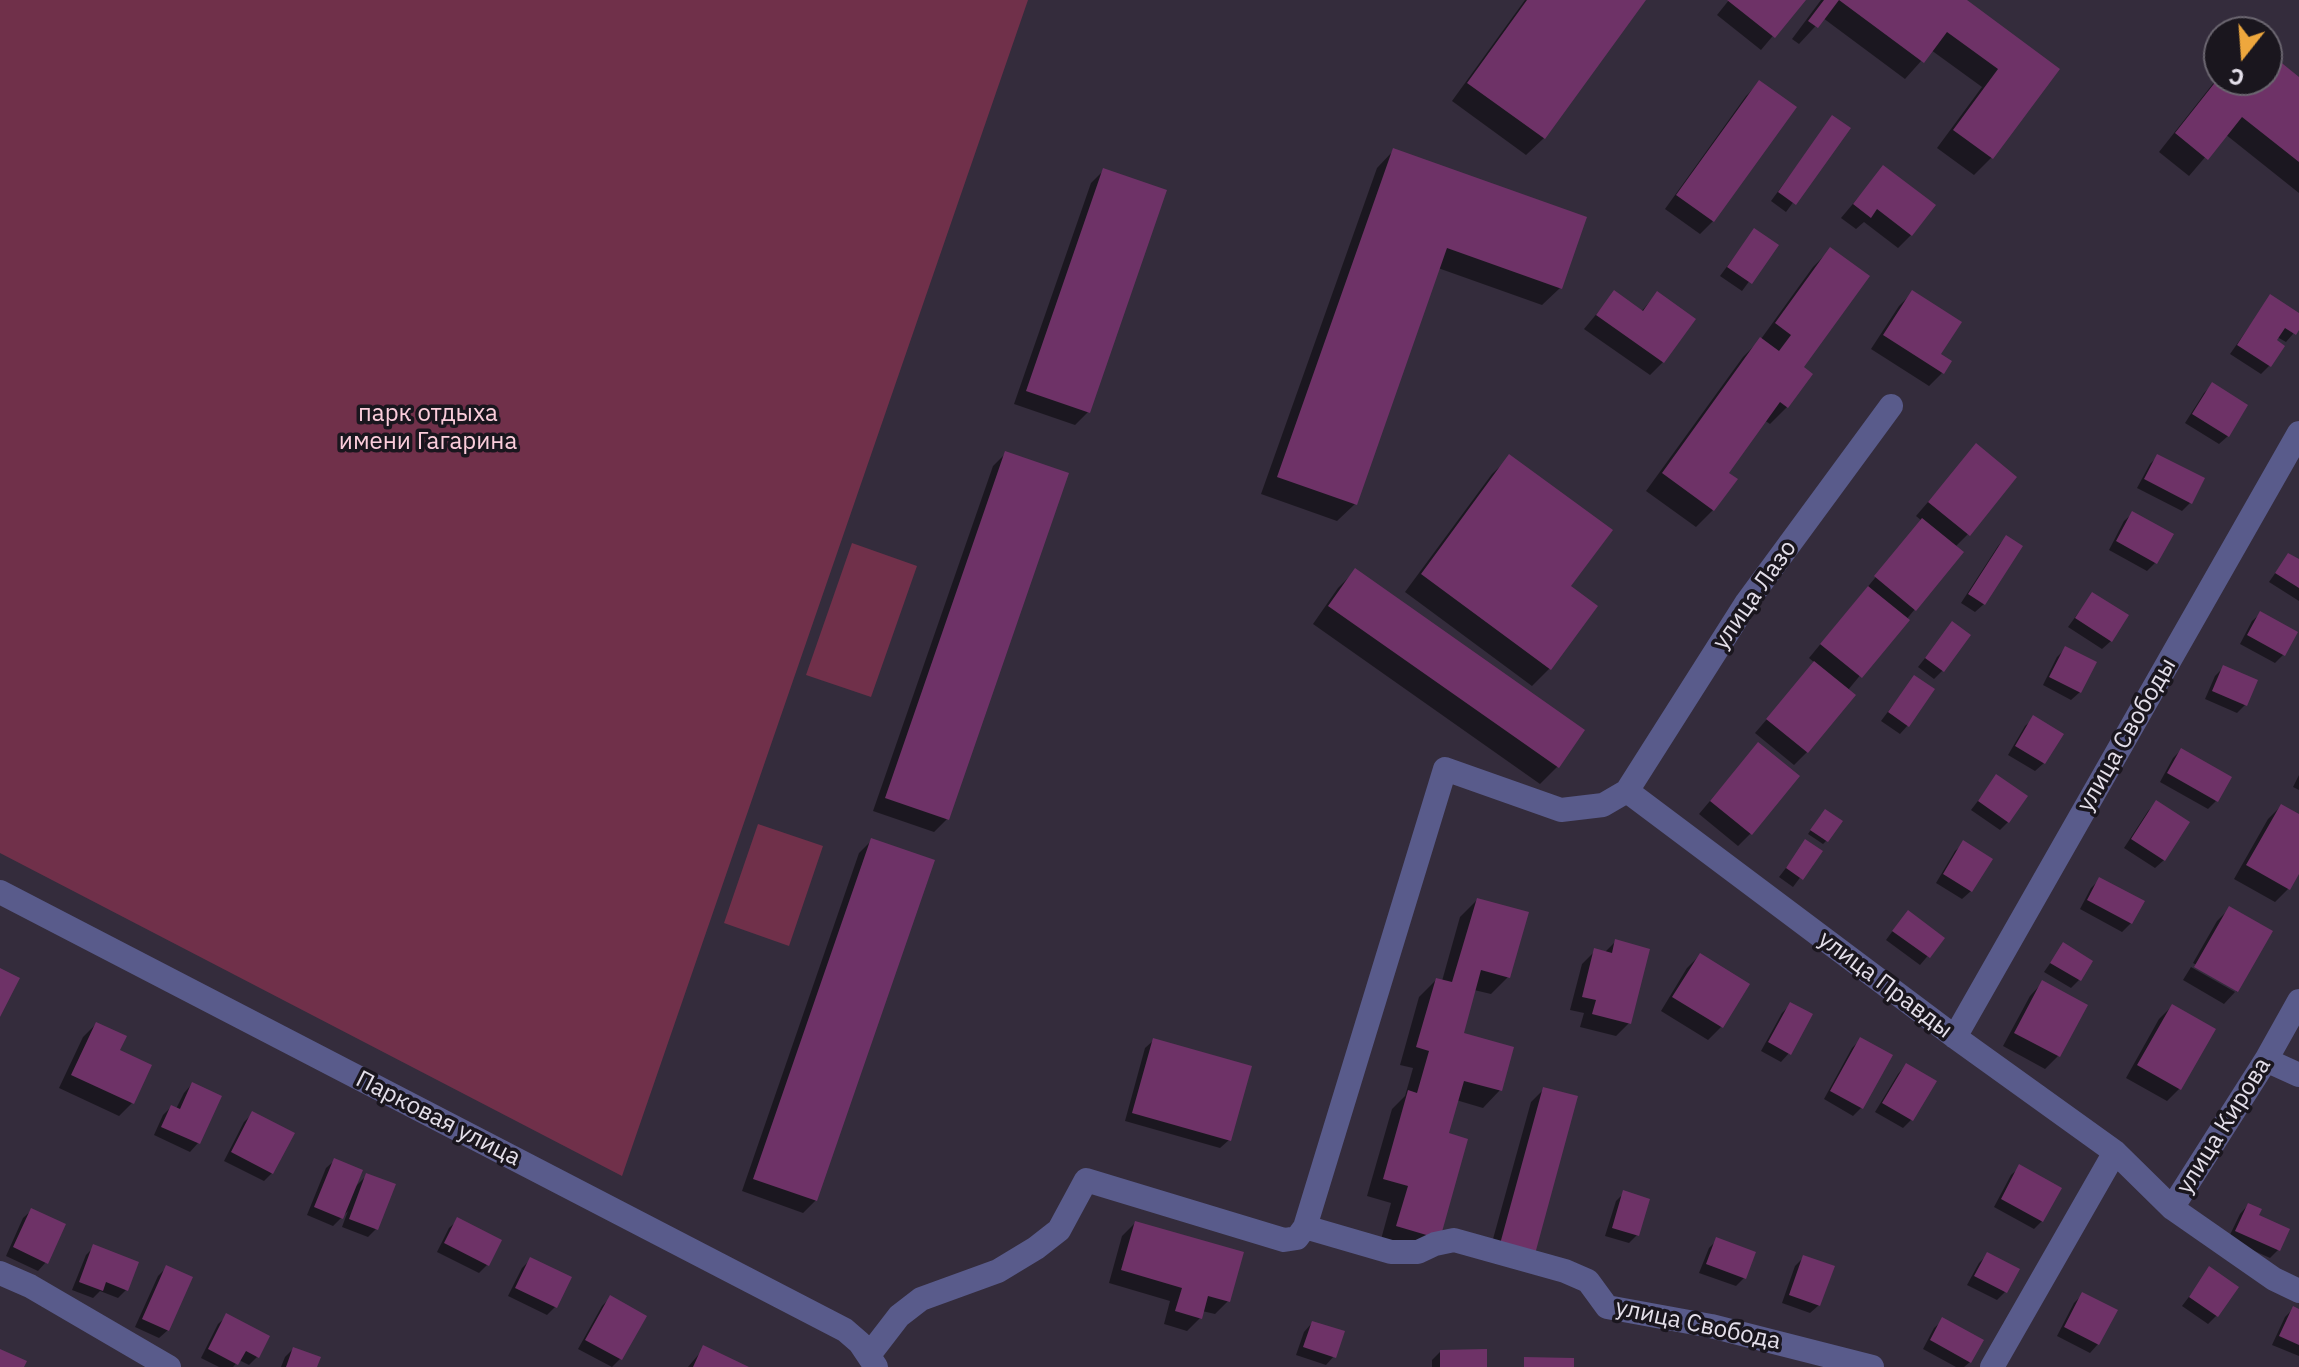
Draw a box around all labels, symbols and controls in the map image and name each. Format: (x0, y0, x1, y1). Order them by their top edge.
north arrow (2203, 16, 2283, 96)
text: С (2225, 62, 2248, 93)
park label: парк отдыха имени Гагарина (339, 400, 517, 456)
street label: улица Лазо (1707, 535, 1803, 655)
street label: улица Свободы (2071, 653, 2183, 817)
street label: улица Правды (1812, 925, 1958, 1045)
street label: улица Кирова (2171, 1052, 2277, 1200)
street label: Парковая улица (351, 1065, 525, 1173)
street label: улица Свобода (1613, 1293, 1783, 1357)

